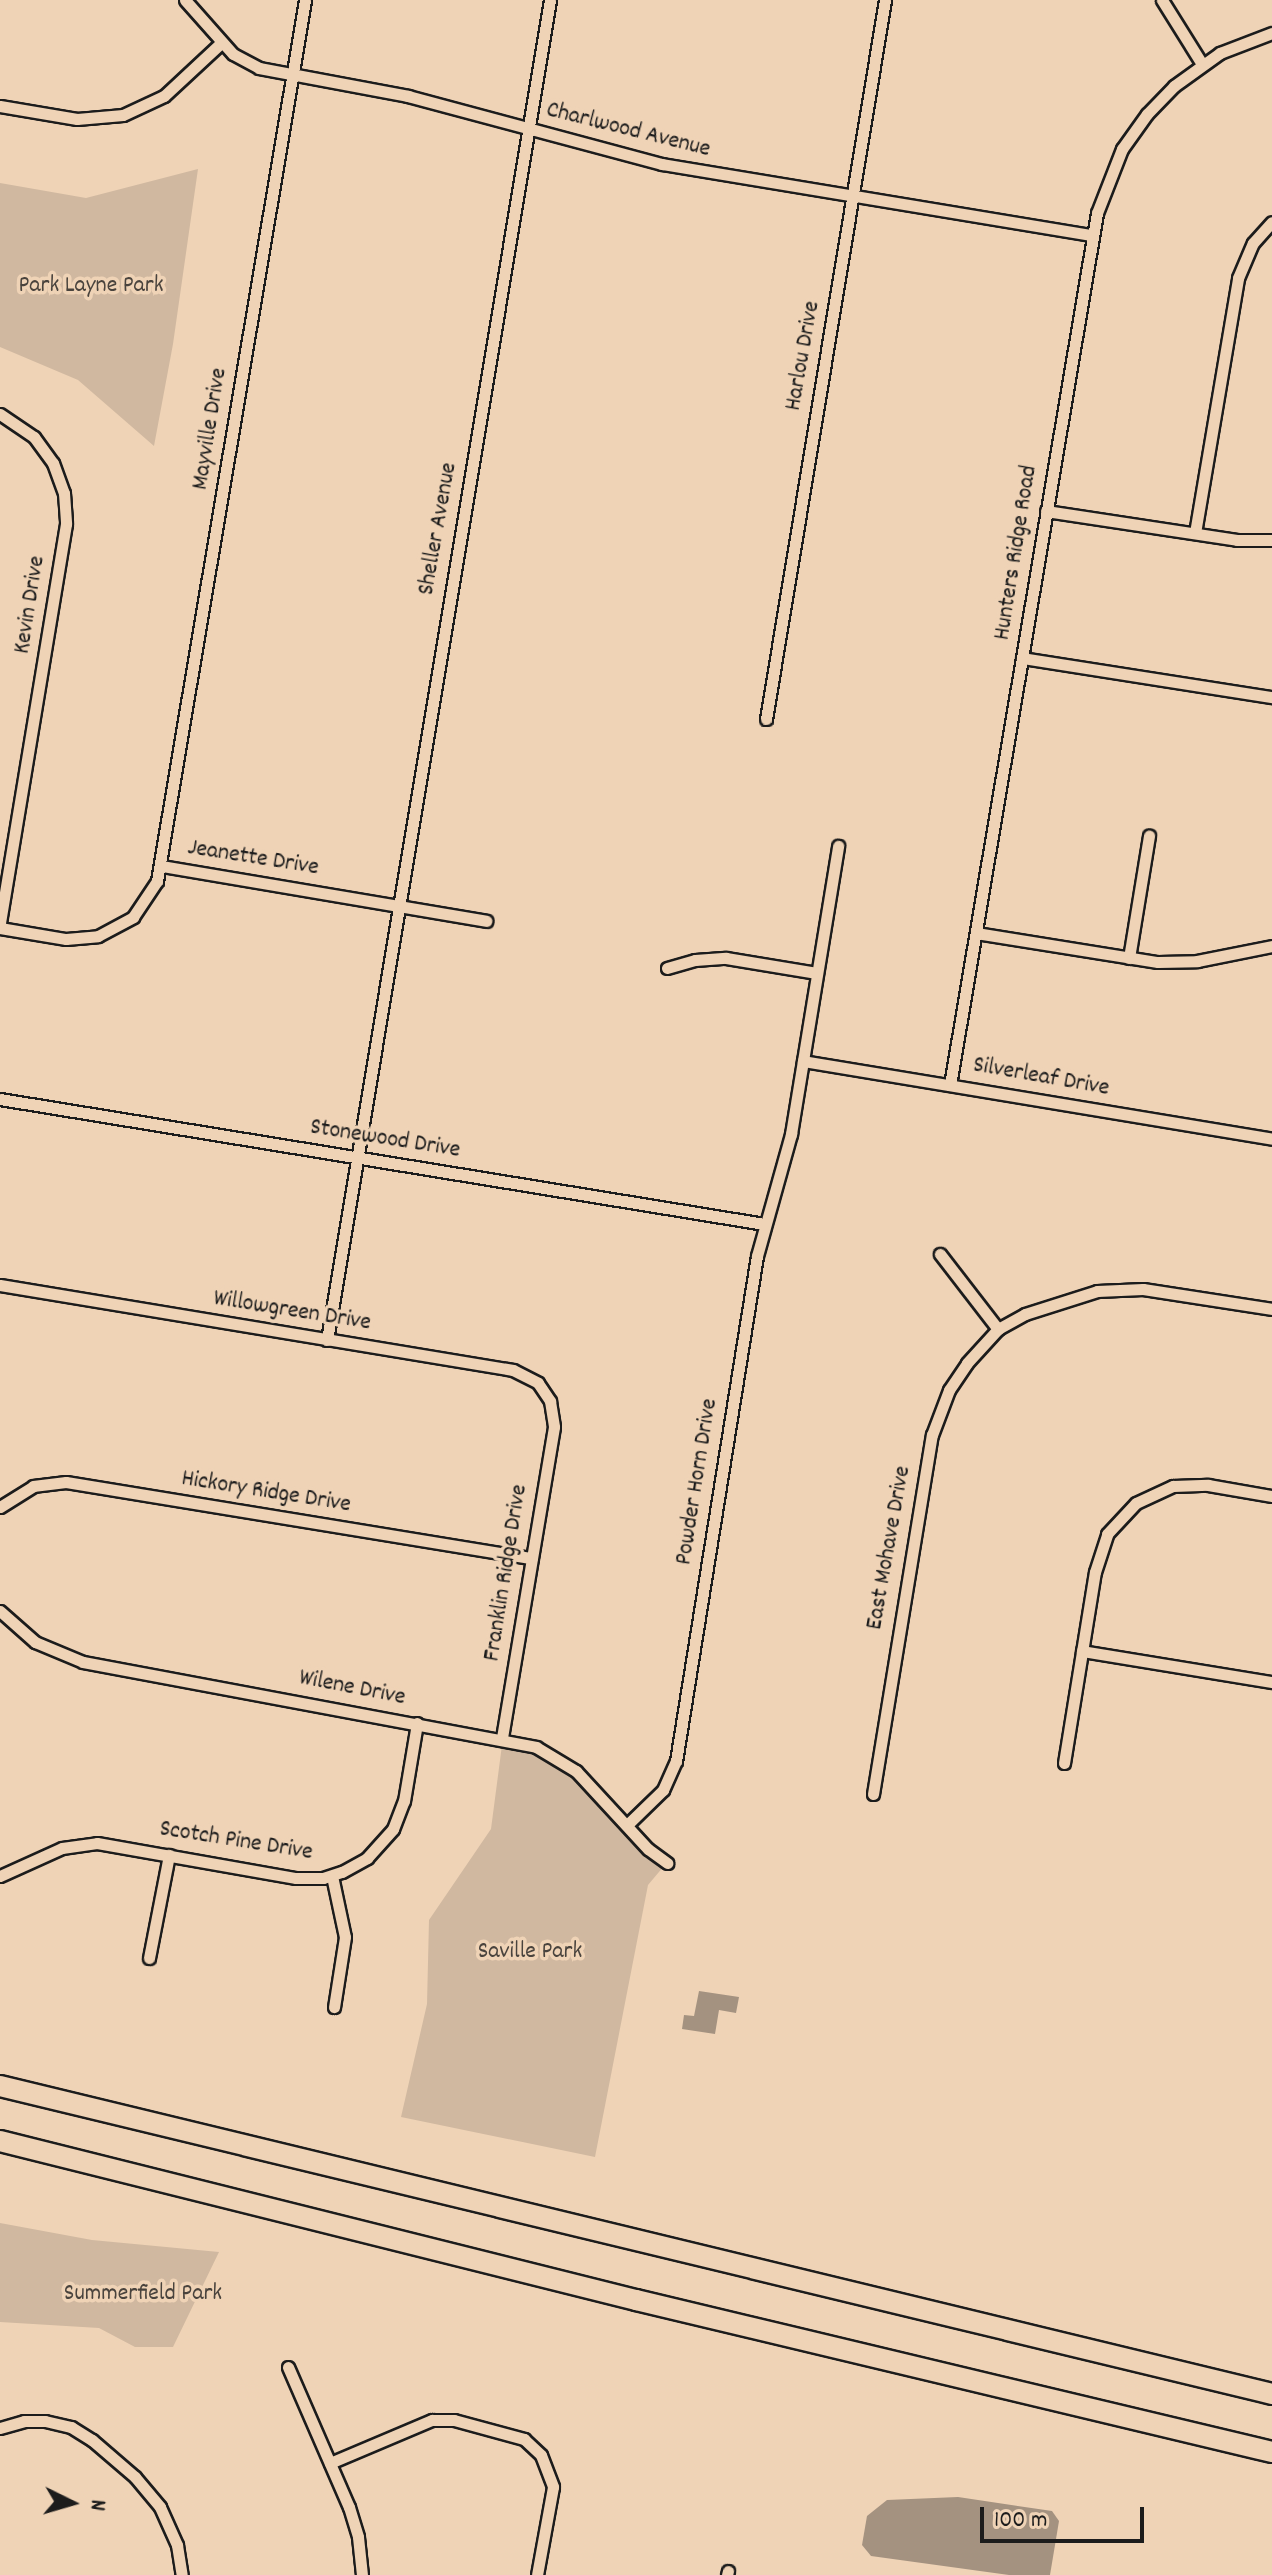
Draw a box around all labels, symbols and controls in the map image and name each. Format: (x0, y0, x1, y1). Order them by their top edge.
street label: Charlwood Avenue (543, 97, 713, 165)
park label: Park Layne Park (18, 273, 164, 301)
street label: Harlou Drive (780, 299, 828, 413)
street label: Mayville Drive (187, 366, 235, 492)
street label: Sheller Avenue (413, 460, 465, 598)
street label: Hunters Ridge Road (989, 464, 1045, 642)
street label: Kevin Drive (9, 554, 53, 656)
street label: Jeanette Drive (185, 834, 321, 884)
street label: Silverleaf Drive (971, 1052, 1111, 1104)
street label: Stonewood Drive (308, 1114, 462, 1166)
street label: Willowgreen Drive (211, 1285, 373, 1339)
street label: Powder Horn Drive (671, 1397, 725, 1567)
street label: East Mohave Drive (861, 1464, 919, 1632)
street label: Hickory Ridge Drive (179, 1465, 353, 1521)
street label: Franklin Ridge Drive (479, 1483, 535, 1663)
street label: Wilene Drive (296, 1665, 408, 1713)
street label: Scotch Pine Drive (157, 1816, 315, 1868)
park label: Saville Park (478, 1939, 582, 1967)
park label: Summerfield Park (64, 2281, 222, 2309)
north arrow (32, 2463, 112, 2543)
scale bar (984, 2491, 1148, 2541)
text: N (80, 2498, 112, 2512)
text: 100 m (994, 2504, 1047, 2538)

